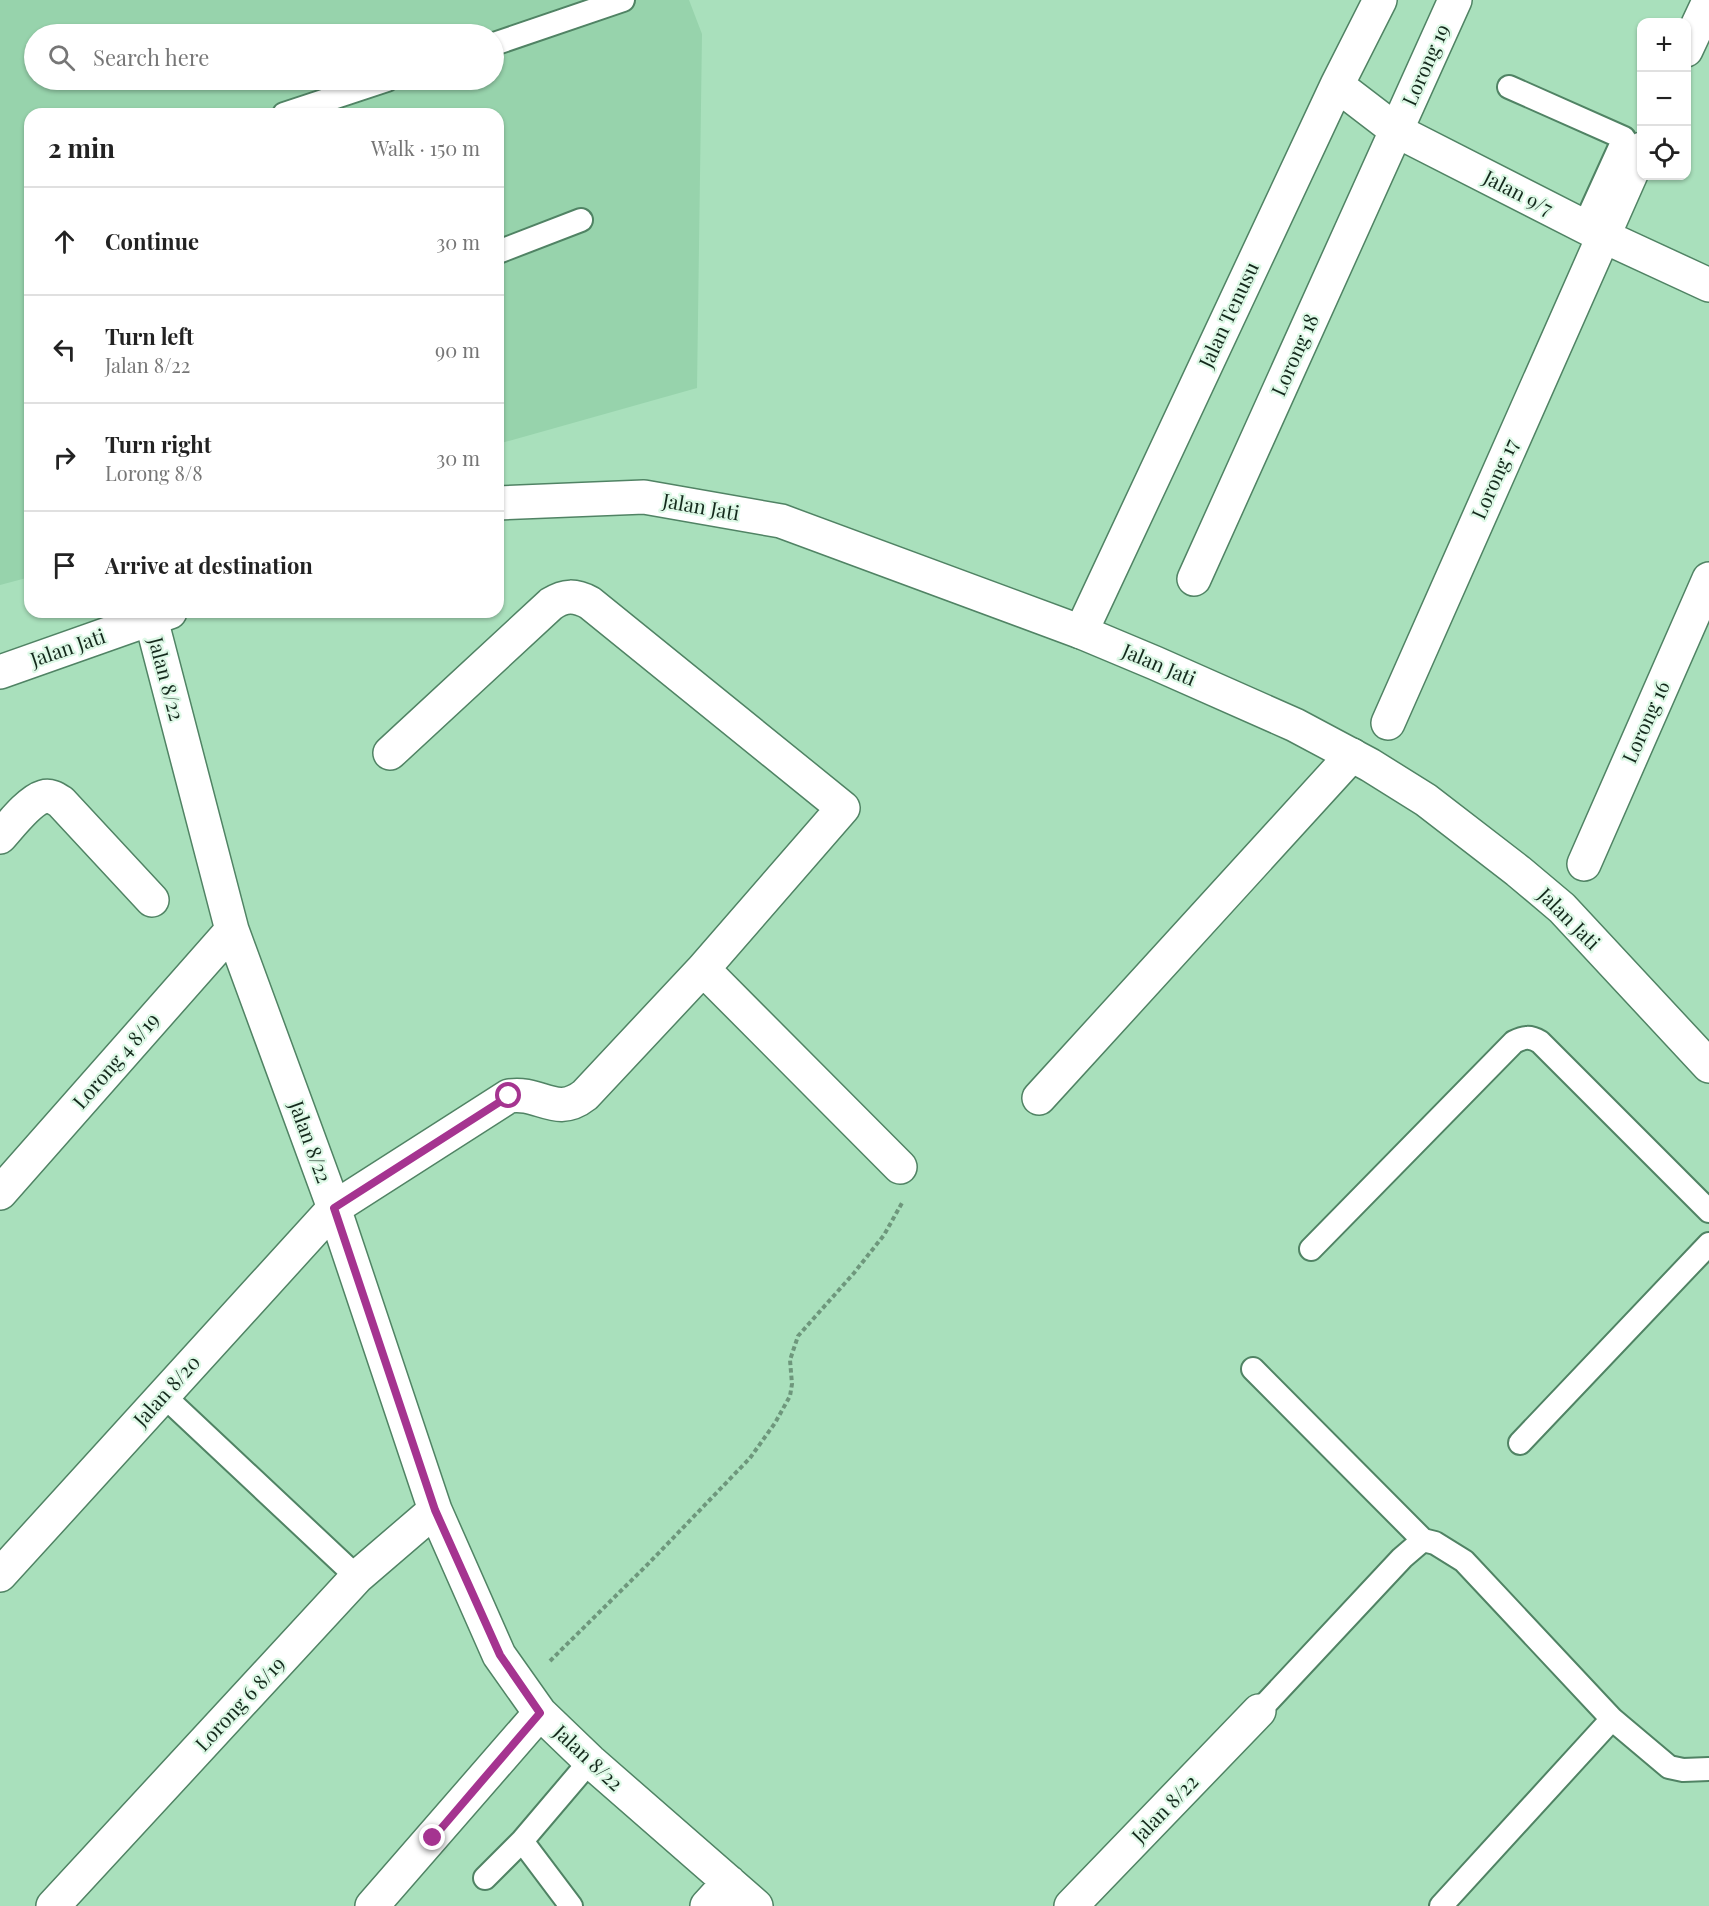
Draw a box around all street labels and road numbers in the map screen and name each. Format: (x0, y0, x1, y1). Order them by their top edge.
street label: Lorong 19 (1395, 19, 1455, 110)
street label: Jalan 9/7 (1479, 162, 1558, 221)
street label: Jalan Tenusu (1191, 257, 1264, 373)
street label: Lorong 18 (1264, 309, 1324, 400)
street label: Lorong 17 (1464, 434, 1523, 523)
street label: Jalan Jati (660, 485, 742, 526)
street label: Jalan Jati (25, 621, 109, 672)
street label: Jalan 8/22 (143, 633, 192, 723)
street label: Jalan Jati (1118, 636, 1201, 691)
street label: Lorong 16 (1615, 676, 1675, 767)
street label: Jalan Jati (1532, 880, 1607, 955)
street label: Lorong 4 8/19 (66, 1006, 164, 1114)
street label: Jalan 8/22 (284, 1096, 339, 1186)
street label: Jalan 8/20 (126, 1348, 205, 1432)
street label: Lorong 6 8/19 (188, 1650, 290, 1756)
street label: Jalan 8/22 (548, 1717, 629, 1796)
street label: Jalan 8/22 (1124, 1768, 1203, 1849)

